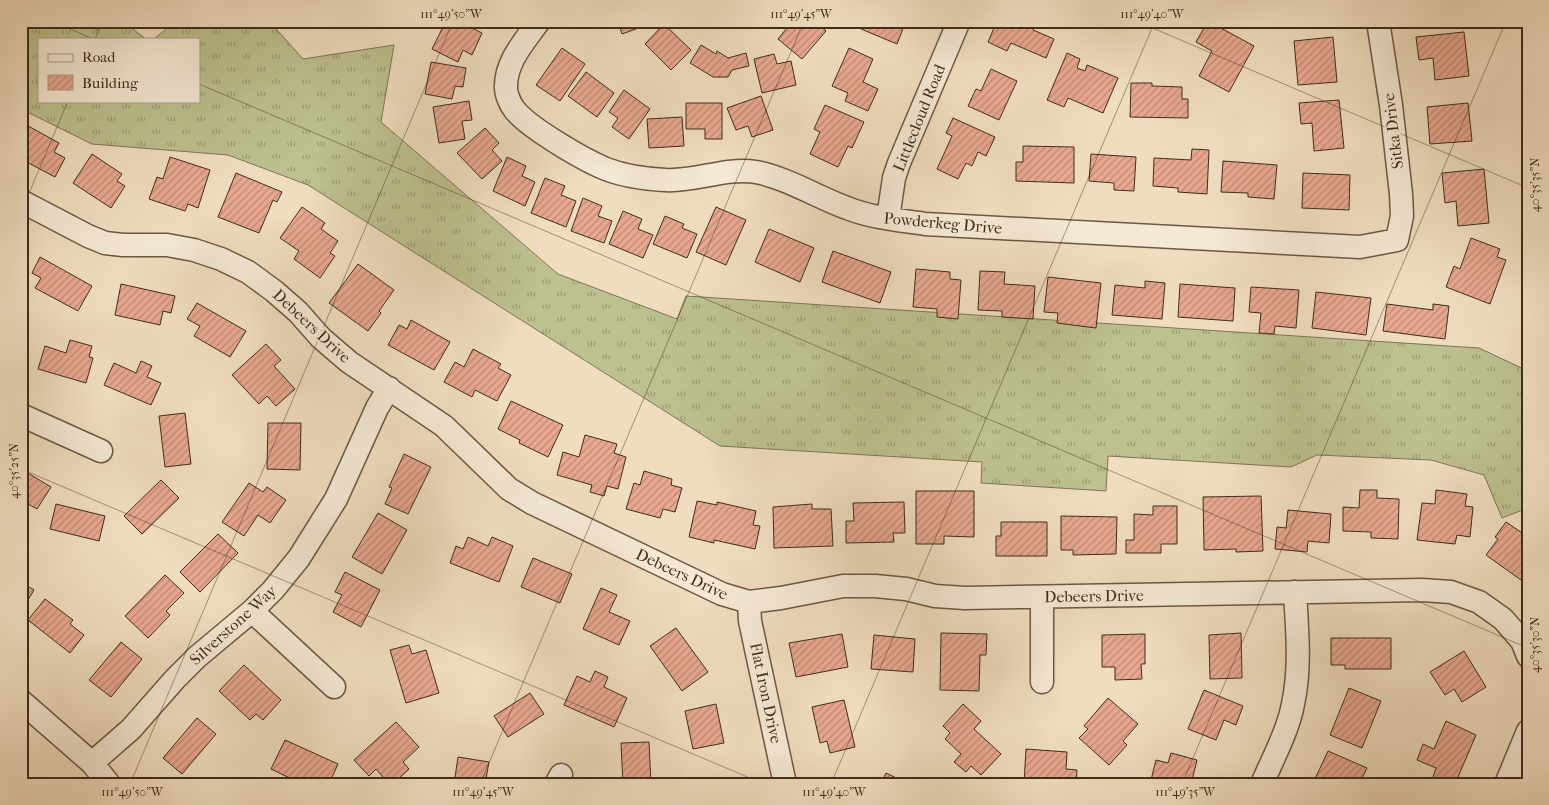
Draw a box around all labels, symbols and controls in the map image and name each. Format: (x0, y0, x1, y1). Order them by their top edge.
text: 111°49'50"W (420, 7, 483, 21)
text: 111°49'45"W (770, 7, 833, 21)
text: 111°49'40"W (1120, 7, 1185, 21)
legend (38, 38, 200, 102)
text: Road (82, 48, 116, 66)
street label: Littlecloud Road (889, 61, 949, 174)
text: Building (82, 74, 139, 92)
street label: Sitka Drive (1379, 92, 1407, 170)
text: 40°35'35"N (1528, 158, 1542, 212)
street label: Powderkeg Drive (883, 208, 1003, 238)
street label: Debeers Drive (269, 285, 355, 367)
text: 40°35'25"N (7, 443, 21, 499)
street label: Debeers Drive (633, 544, 731, 604)
street label: Silverstone Way (186, 581, 281, 669)
street label: Debeers Drive (1044, 586, 1144, 606)
text: 40°35'30"N (1528, 617, 1542, 673)
street label: Flat Iron Drive (746, 641, 786, 745)
text: 111°49'50"W (101, 785, 164, 799)
text: 111°49'45"W (452, 785, 515, 799)
text: 111°49'40"W (802, 785, 867, 799)
text: 111°49'35"W (1155, 785, 1216, 799)

